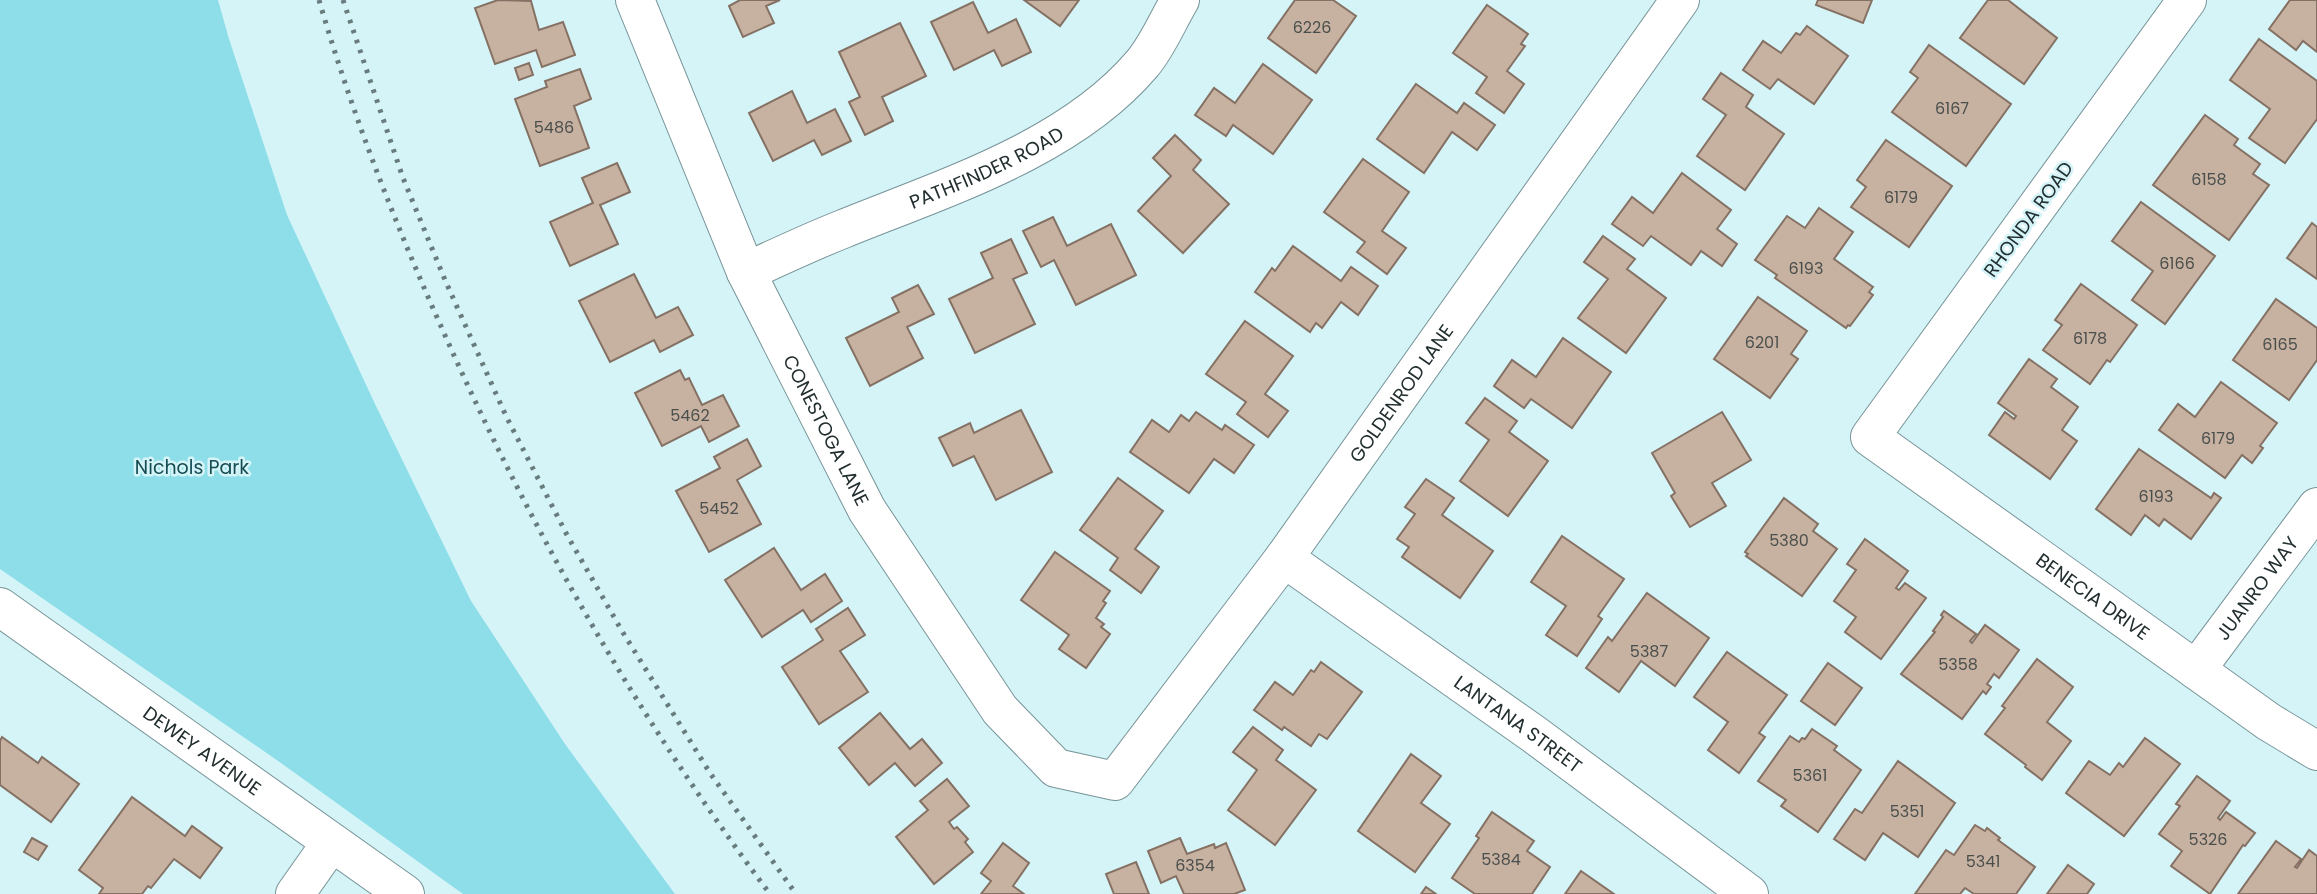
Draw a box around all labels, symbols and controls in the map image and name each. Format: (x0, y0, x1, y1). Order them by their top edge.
house number: 6226 (1293, 16, 1331, 39)
house number: 6167 (1935, 97, 1969, 120)
house number: 5486 (534, 116, 574, 139)
street label: PATHFINDER ROAD (905, 120, 1069, 216)
street label: RHONDA ROAD (1977, 156, 2080, 283)
house number: 6158 (2191, 168, 2227, 191)
house number: 6179 (1884, 186, 1918, 209)
house number: 6166 (2159, 252, 2195, 275)
house number: 6193 (1789, 257, 1823, 280)
street label: GOLDENROD LANE (1343, 319, 1460, 468)
house number: 6178 (2073, 327, 2107, 350)
house number: 6201 (1745, 331, 1779, 354)
house number: 6165 (2262, 333, 2298, 356)
street label: CONESTOGA LANE (776, 350, 876, 510)
house number: 5462 (670, 404, 710, 427)
house number: 6179 (2201, 427, 2235, 450)
park label: Nichols Park (135, 454, 249, 481)
house number: 6193 (2139, 485, 2173, 508)
house number: 5452 (699, 497, 739, 520)
house number: 5380 (1769, 529, 1809, 552)
street label: JUANRO WAY (2210, 531, 2305, 646)
street label: BENECIA DRIVE (2030, 547, 2155, 647)
house number: 5387 (1630, 640, 1668, 663)
house number: 5358 (1938, 653, 1978, 676)
street label: LANTANA STREET (1449, 669, 1587, 779)
street label: DEWEY AVENUE (138, 700, 267, 802)
house number: 5361 (1793, 764, 1827, 787)
house number: 5351 (1890, 800, 1924, 823)
house number: 5326 (2189, 828, 2227, 851)
house number: 5384 (1481, 848, 1521, 871)
house number: 5341 (1966, 850, 2000, 873)
house number: 6354 (1175, 854, 1215, 877)

